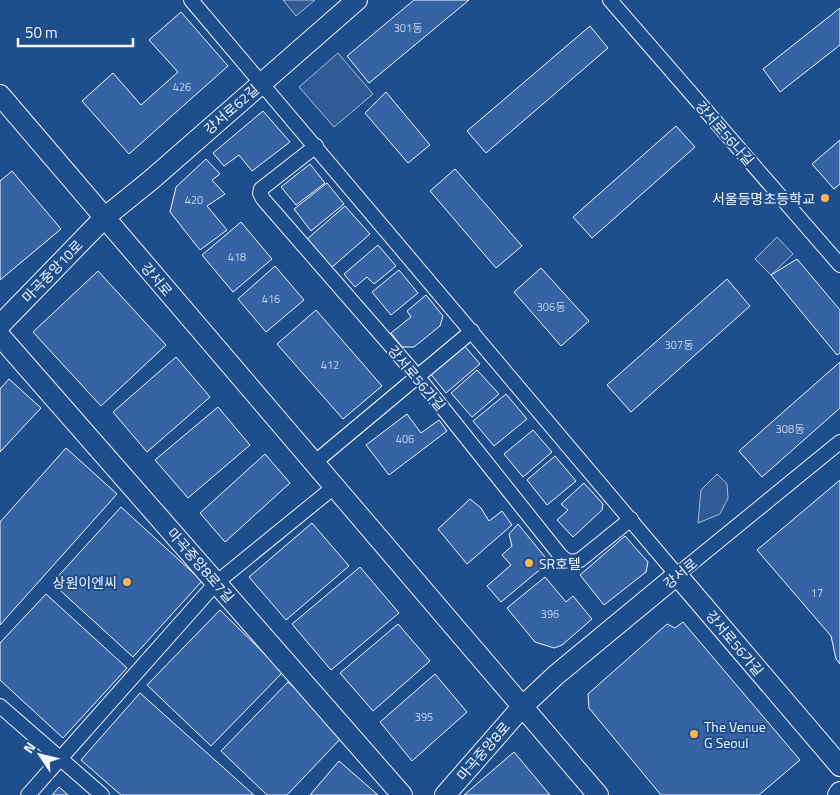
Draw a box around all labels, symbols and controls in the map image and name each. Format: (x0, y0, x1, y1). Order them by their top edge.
scale bar (18, 15, 132, 47)
house number: 301동 (394, 20, 422, 36)
text: 50 m (25, 21, 58, 44)
house number: 426 (173, 79, 191, 95)
street label: 강서로62길 (199, 79, 263, 139)
street label: 강서로56나길 (691, 96, 759, 170)
place label: 서울등명초등학교 (712, 188, 815, 209)
house number: 420 (185, 192, 203, 208)
marker: 서울등명초등학교 (819, 192, 831, 204)
street label: 마곡중앙10로 (17, 235, 87, 307)
house number: 418 (228, 249, 246, 265)
street label: 강서로 (137, 257, 178, 301)
house number: 416 (262, 291, 280, 307)
house number: 306동 (537, 299, 565, 315)
house number: 307동 (665, 337, 693, 353)
street label: 강서로56가길 (383, 341, 451, 415)
house number: 412 (321, 357, 339, 373)
house number: 308동 (776, 421, 804, 437)
house number: 406 (396, 431, 414, 447)
street label: 마곡중앙8로7길 (163, 523, 239, 607)
place label: SR호텔 (539, 553, 581, 574)
street label: 강서로 (658, 553, 702, 593)
marker: SR호텔 (523, 557, 535, 569)
place label: 상원이엔씨 (53, 572, 117, 593)
marker: 상원이엔씨 (121, 576, 133, 588)
house number: 17 (811, 585, 823, 601)
house number: 396 (541, 606, 559, 622)
street label: 강서로56가길 (701, 606, 769, 680)
house number: 395 (415, 709, 433, 725)
place label: The Venue G Seoul (704, 716, 766, 753)
street label: 마곡중앙8로 (451, 717, 515, 785)
marker: The Venue G Seoul (688, 728, 700, 740)
north arrow (15, 730, 65, 780)
text: N (18, 737, 40, 757)

